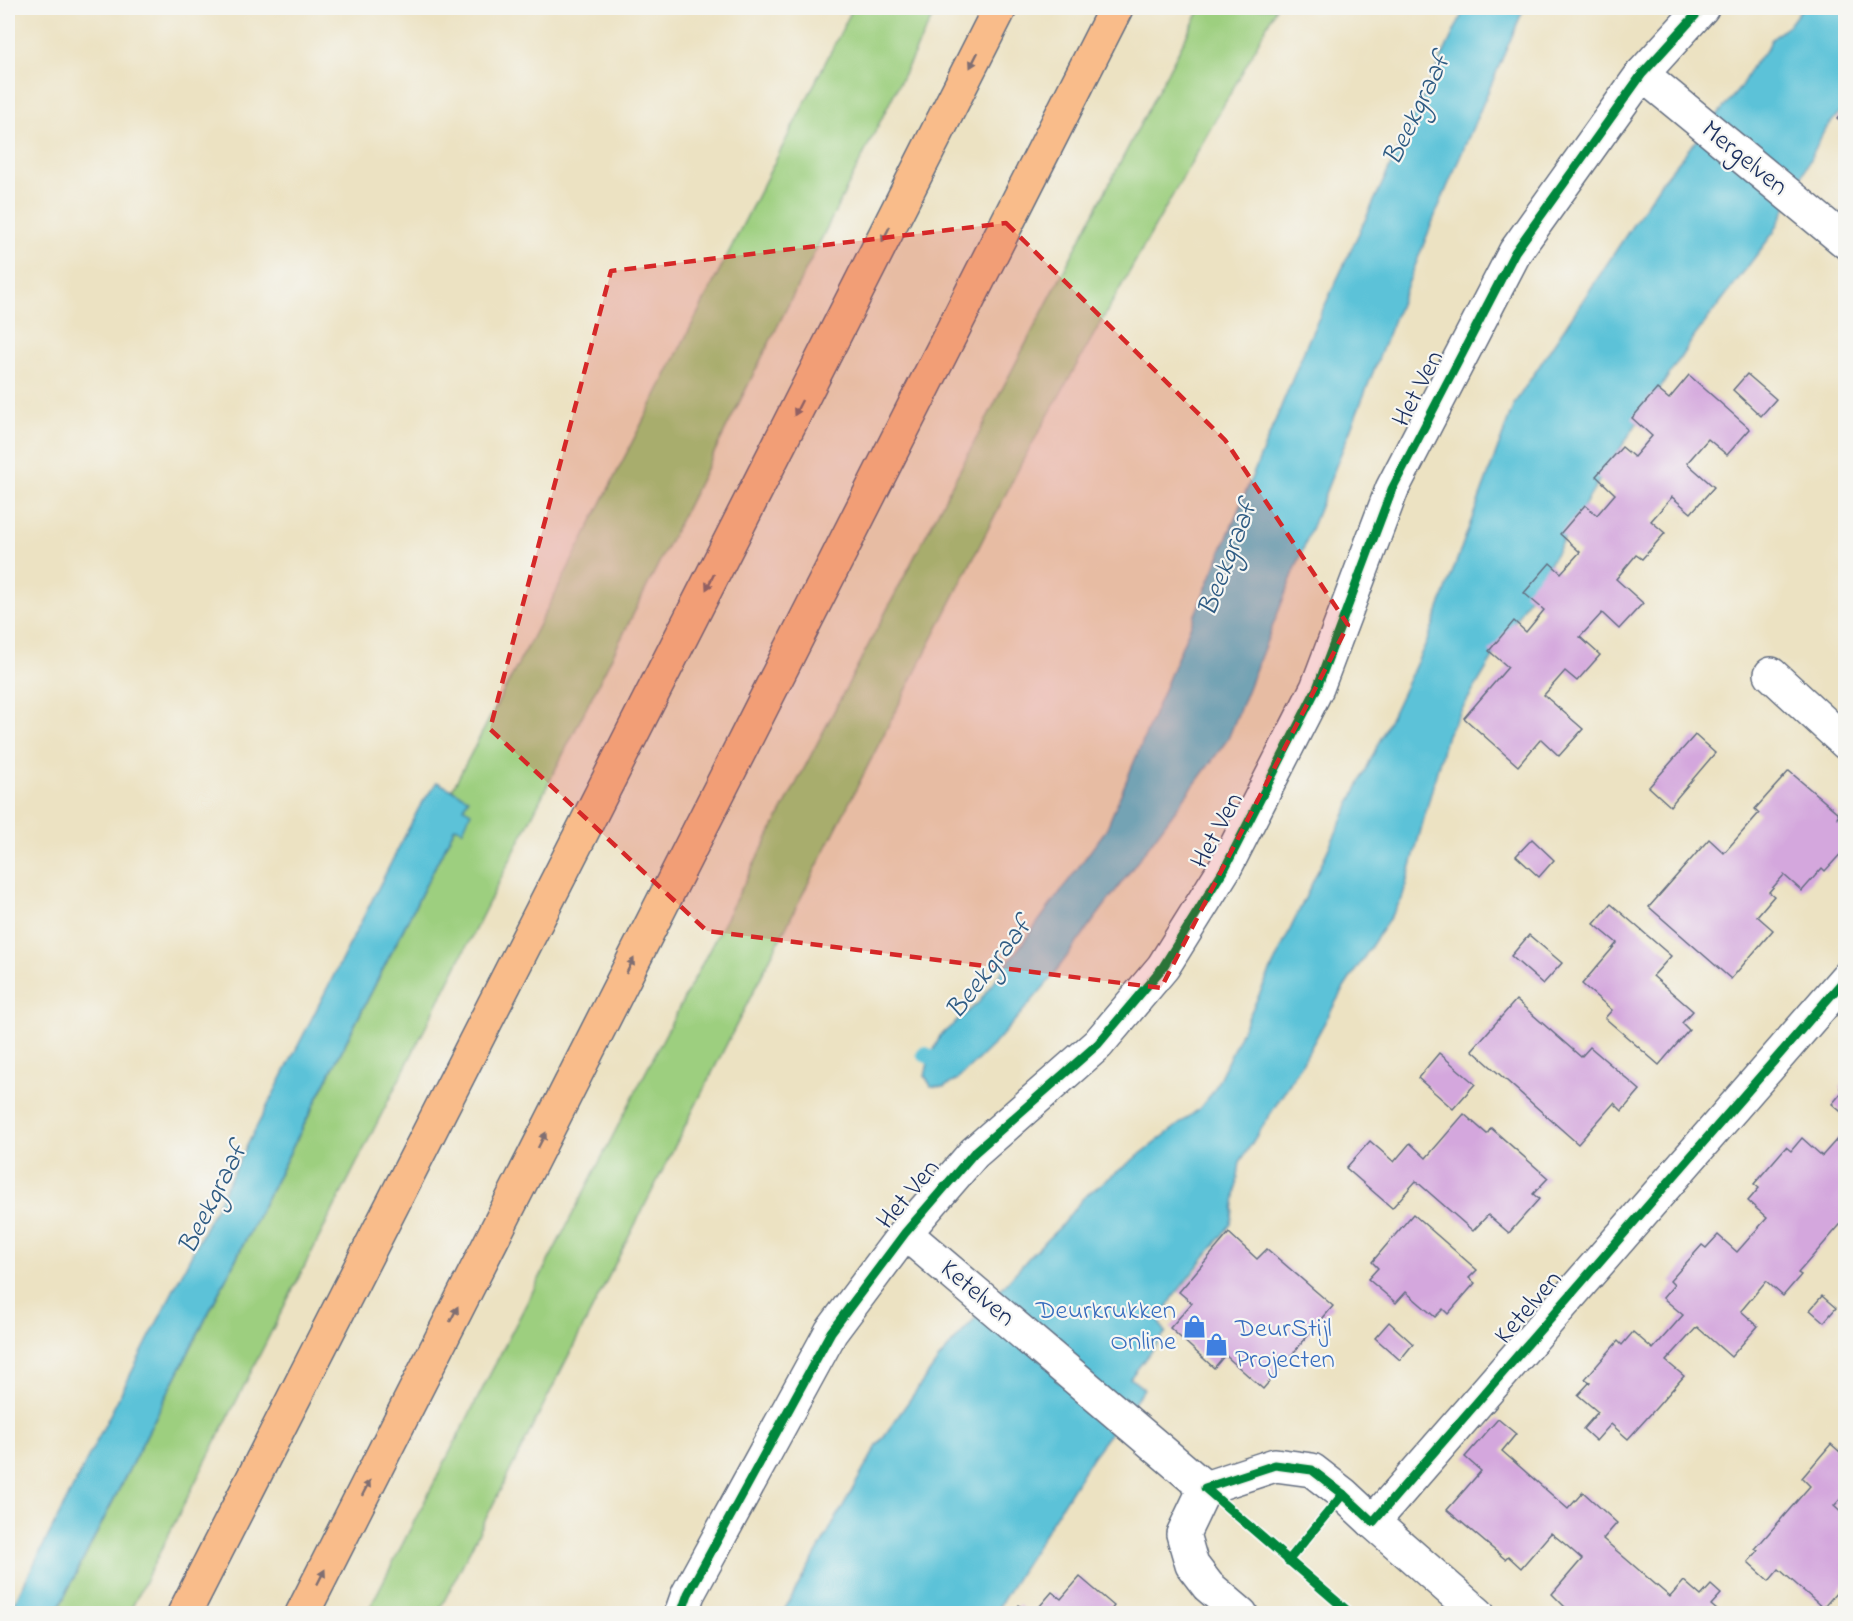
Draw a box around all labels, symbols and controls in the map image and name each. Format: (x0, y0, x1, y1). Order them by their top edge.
water label: Beekgraaf (1373, 42, 1465, 173)
one-way arrow (969, 51, 978, 68)
street label: Mergelven (1692, 112, 1796, 206)
one-way arrow (881, 225, 890, 242)
street label: Het Ven (1383, 344, 1455, 434)
one-way arrow (793, 400, 803, 417)
water label: Beekgraaf (1188, 491, 1272, 623)
one-way arrow (705, 573, 715, 590)
street label: Het Ven (1182, 786, 1254, 876)
water label: Beekgraaf (937, 905, 1046, 1029)
one-way arrow (625, 957, 635, 974)
water label: Beekgraaf (168, 1131, 262, 1262)
one-way arrow (537, 1131, 547, 1148)
street label: Het Ven (868, 1151, 950, 1239)
street label: Ketelven (931, 1251, 1023, 1337)
street label: Ketelven (1486, 1262, 1572, 1354)
place label: Deurkrukken Online (1035, 1292, 1177, 1362)
one-way arrow (449, 1305, 459, 1322)
place label: DeurStijl Projecten (1234, 1310, 1335, 1380)
shop icon: Deurkrukken Online (1181, 1314, 1207, 1340)
shop icon: DeurStijl Projecten (1204, 1332, 1230, 1358)
one-way arrow (361, 1479, 371, 1496)
one-way arrow (316, 1568, 325, 1585)

